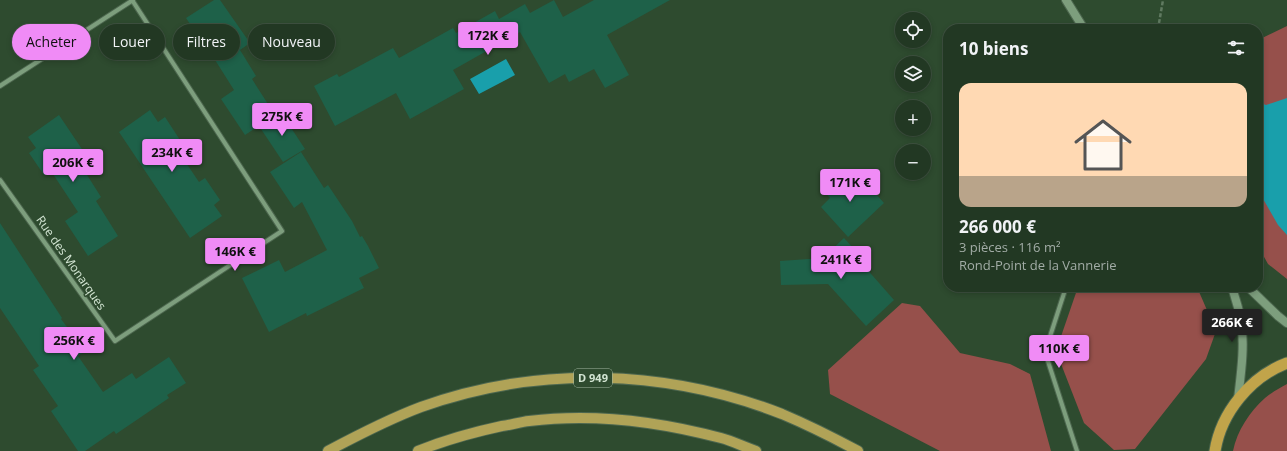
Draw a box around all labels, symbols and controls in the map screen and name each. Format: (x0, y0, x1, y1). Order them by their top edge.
map controls (895, 12, 931, 180)
button: locate (895, 12, 931, 48)
pin: 172K € (455, 22, 521, 56)
chip: Acheter (12, 24, 91, 60)
chip: Louer (99, 24, 165, 60)
chip: Filtres (173, 24, 240, 60)
chip: Nouveau (248, 24, 335, 60)
text: 172K € (467, 26, 509, 44)
text: 10 biens (959, 37, 1028, 60)
icon: filters (1225, 37, 1247, 59)
button: layers (895, 56, 931, 92)
button: + (895, 100, 931, 136)
pin: 275K € (249, 103, 315, 137)
text: 275K € (261, 107, 303, 125)
icon: home (1067, 109, 1139, 181)
pin: 234K € (139, 139, 205, 173)
text: 234K € (151, 143, 193, 161)
button: − (895, 144, 931, 180)
pin: 206K € (40, 149, 106, 183)
text: 206K € (52, 153, 94, 171)
pin: 171K € (817, 169, 883, 203)
text: 171K € (829, 173, 871, 191)
street label: Rue des Monarques (32, 212, 111, 314)
text: 266 000 € (959, 215, 1036, 238)
pin: 146K € (202, 238, 268, 272)
text: 3 pièces · 116 m² (959, 238, 1060, 256)
text: 146K € (214, 242, 256, 260)
pin: 241K € (808, 246, 874, 280)
text: 241K € (820, 250, 862, 268)
text: Rond-Point de la Vannerie (959, 256, 1117, 274)
pin: 266K € (1199, 309, 1265, 343)
text: 266K € (1211, 313, 1253, 331)
pin: 256K € (41, 327, 107, 361)
text: 256K € (53, 331, 95, 349)
pin: 110K € (1026, 335, 1092, 369)
text: 110K € (1038, 339, 1080, 357)
road number: D 949 (574, 369, 612, 387)

